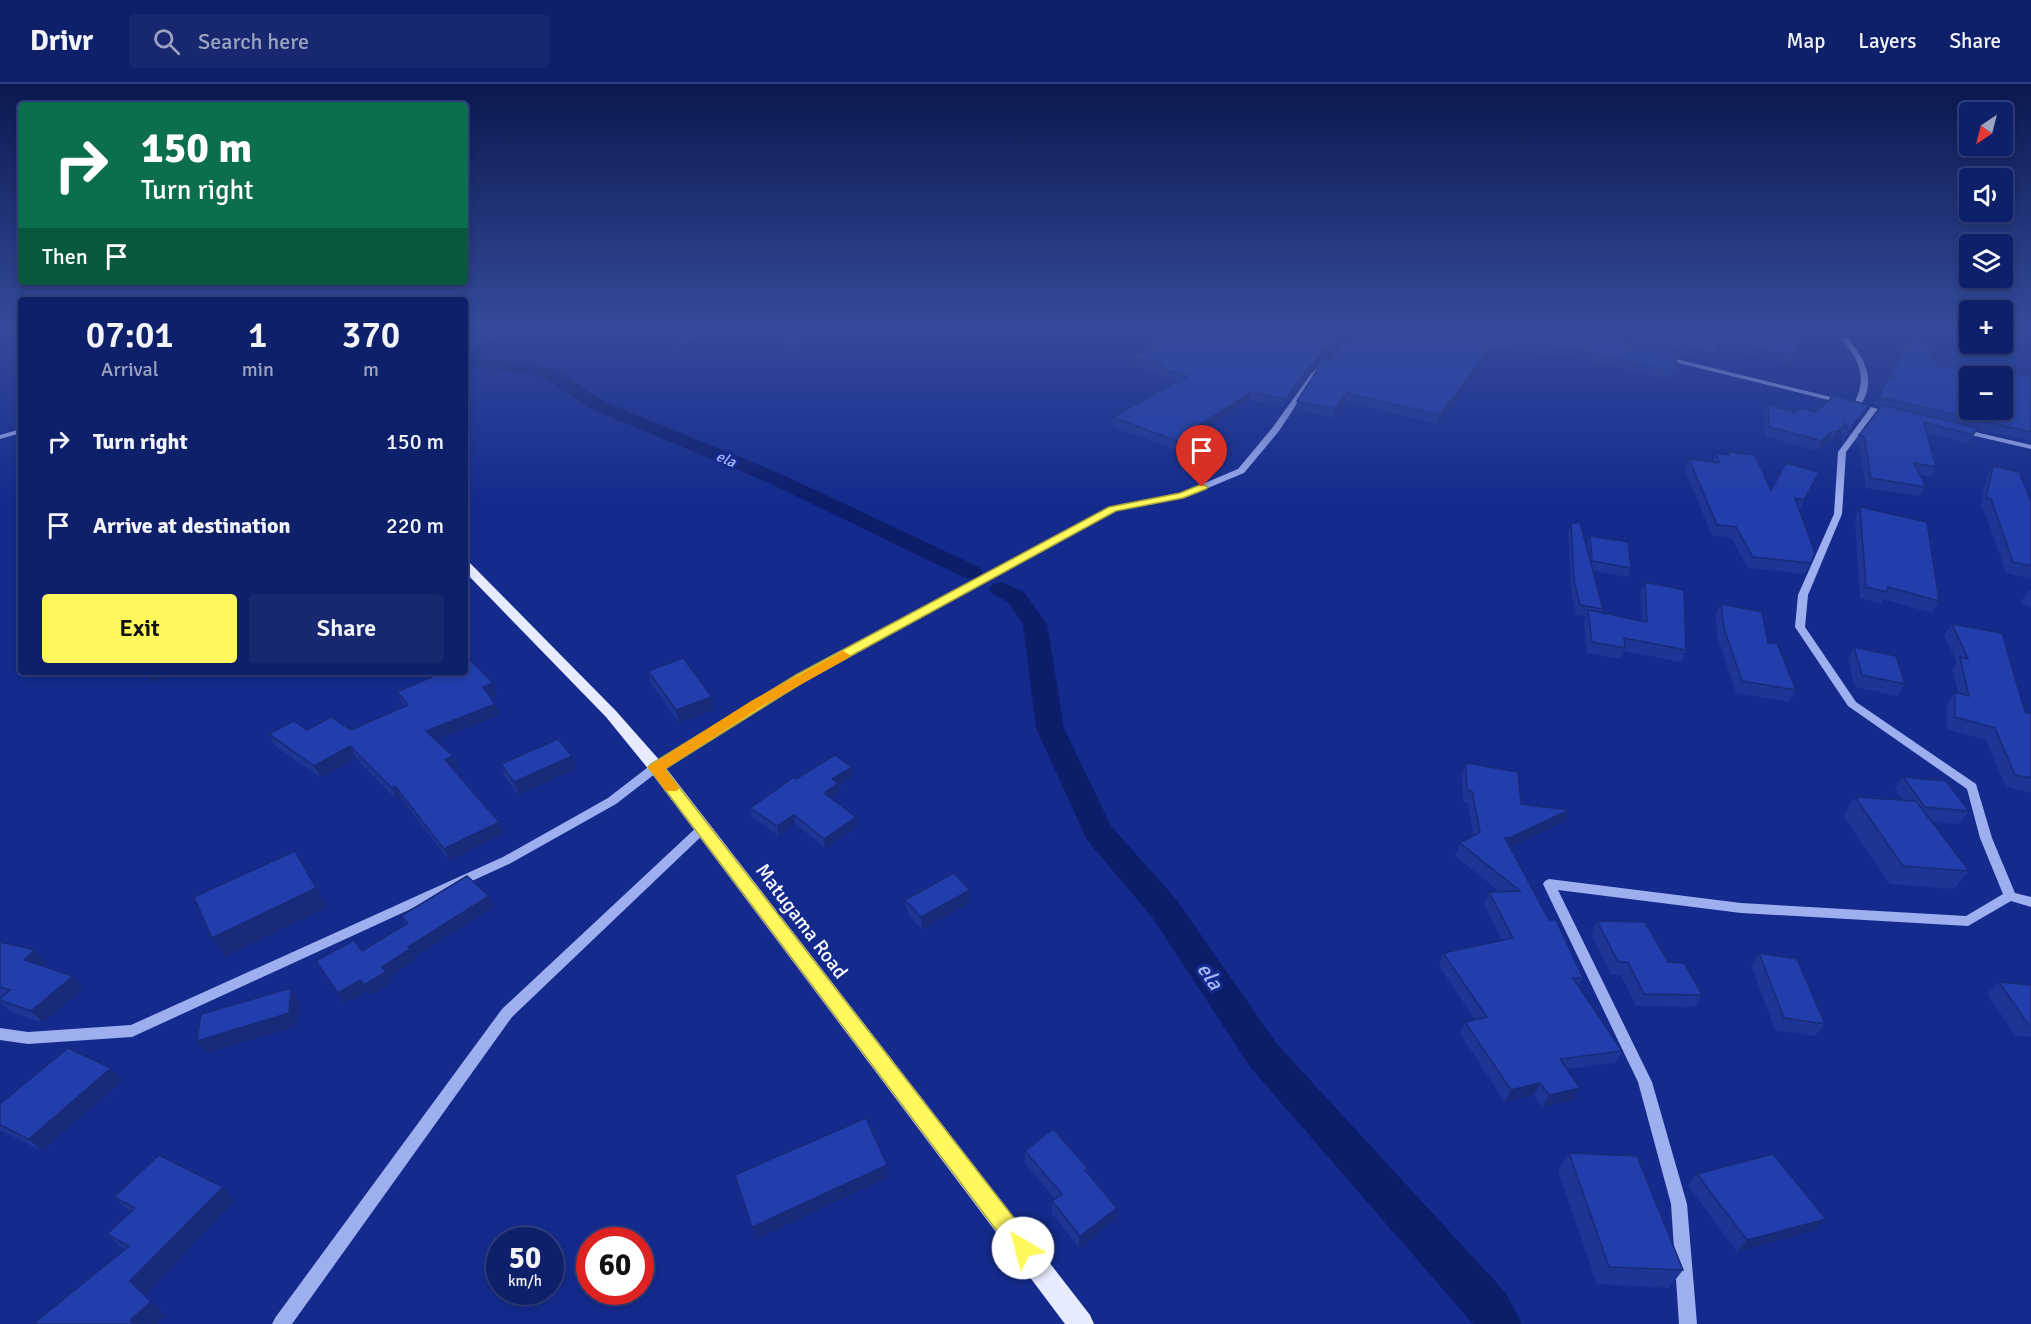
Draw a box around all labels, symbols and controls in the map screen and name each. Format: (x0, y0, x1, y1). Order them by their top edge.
search box (129, 14, 549, 68)
text: Drivr (30, 24, 93, 58)
icon: search (150, 25, 183, 58)
text: Search here (198, 28, 309, 55)
text: Map (1787, 28, 1825, 54)
text: Layers (1858, 28, 1916, 54)
text: Share (1949, 28, 2001, 54)
north arrow (1959, 102, 2013, 156)
map controls (1959, 102, 2013, 420)
text: 150 m (141, 123, 252, 174)
icon: right (42, 126, 120, 204)
button: sound (1959, 168, 2013, 222)
text: Turn right (141, 174, 254, 207)
button: layers (1959, 234, 2013, 288)
icon: arrive (100, 240, 133, 273)
text: Then (42, 243, 88, 270)
button: + (1959, 300, 2013, 354)
text: 07:01 (86, 313, 174, 358)
text: 1 (248, 313, 268, 358)
text: 370 (342, 313, 400, 358)
text: Arrival (101, 357, 159, 382)
text: min (242, 357, 274, 382)
text: m (363, 357, 379, 382)
button: − (1959, 366, 2013, 420)
icon: right (42, 425, 75, 458)
pin (1176, 425, 1227, 487)
text: Turn right (93, 428, 188, 455)
text: 150 m (386, 428, 444, 455)
icon: arrive (1185, 434, 1218, 467)
water label: ela (713, 447, 739, 471)
icon: arrive (42, 509, 75, 542)
text: Arrive at destination (93, 512, 290, 539)
text: 220 m (386, 512, 444, 539)
button: Exit (42, 594, 237, 663)
button: Share (249, 594, 444, 663)
street label: Matugama Road (750, 859, 853, 984)
water label: ela (1192, 957, 1229, 996)
position arrow (991, 1216, 1055, 1280)
speed limit sign: 60 (576, 1227, 654, 1305)
text: 50 (509, 1240, 541, 1277)
text: km/h (508, 1272, 542, 1290)

